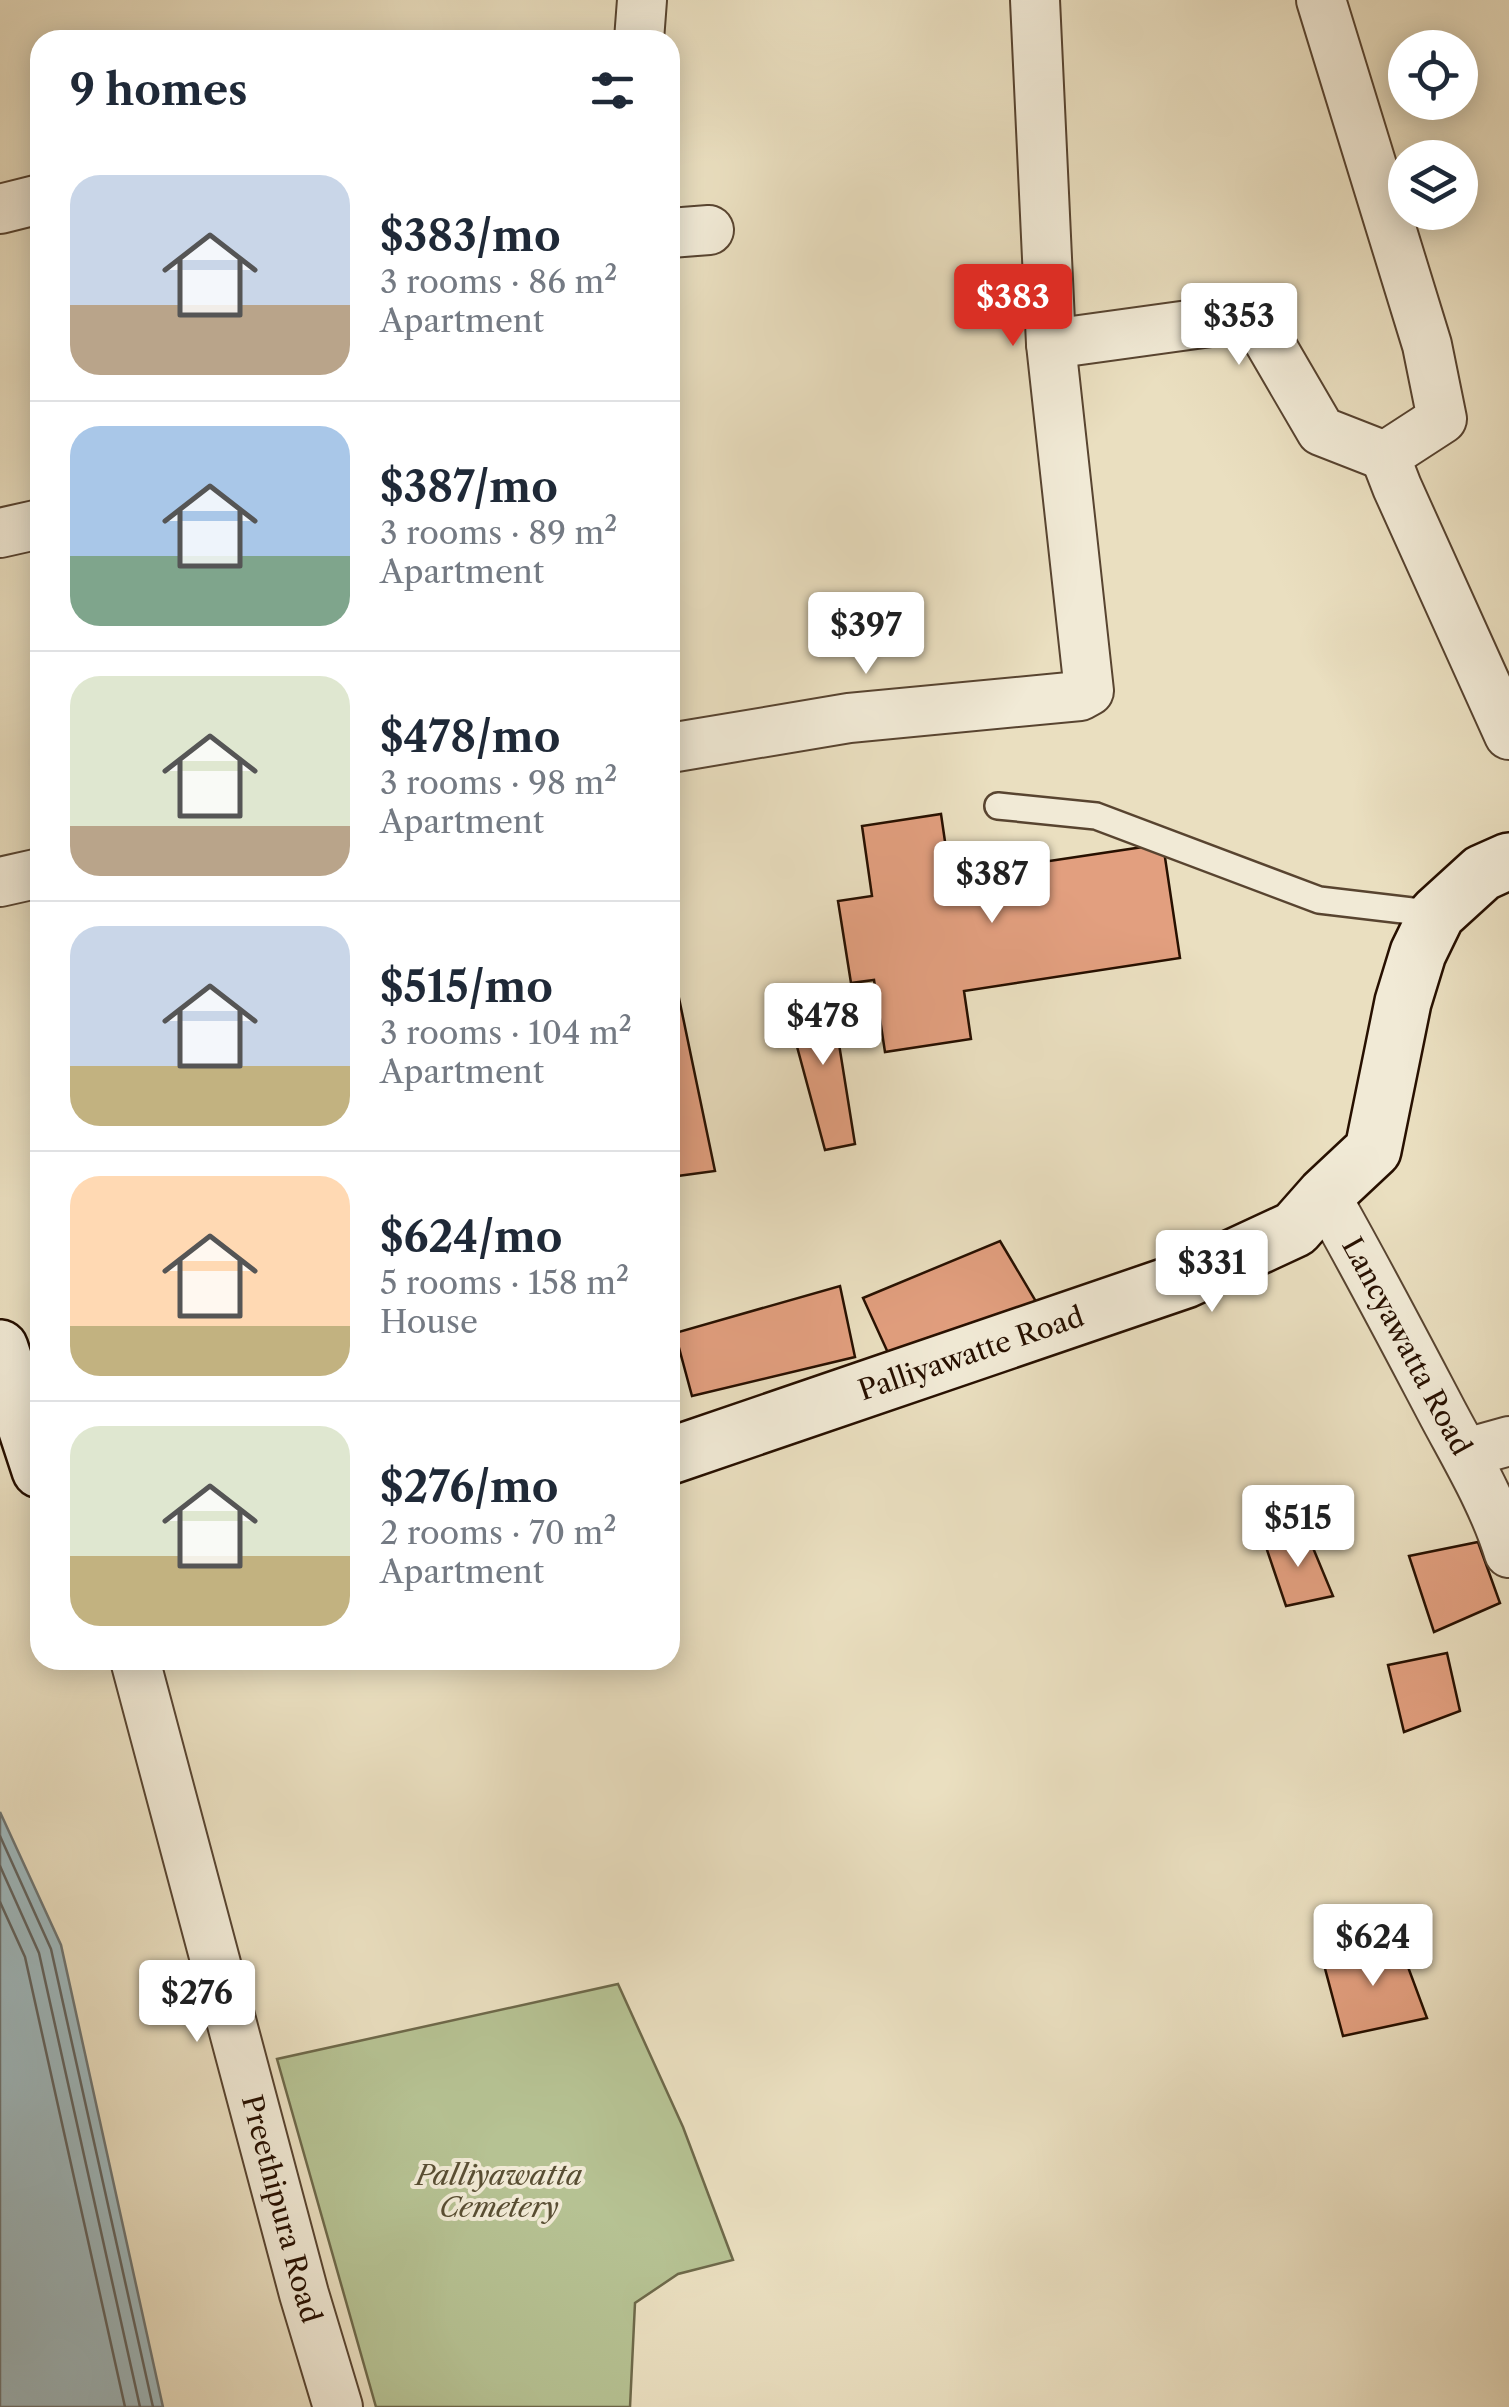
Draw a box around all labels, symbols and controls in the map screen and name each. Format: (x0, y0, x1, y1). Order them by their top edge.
map controls (1388, 30, 1478, 230)
button: locate (1388, 30, 1478, 120)
icon: filters (585, 63, 640, 118)
text: 9 homes (70, 64, 248, 116)
button: layers (1388, 140, 1478, 230)
text: $383/mo (380, 210, 561, 262)
icon: home (150, 215, 270, 335)
text: 3 rooms · 86 m² (380, 262, 617, 301)
pin: $383 (954, 264, 1072, 349)
text: $383 (976, 277, 1050, 316)
pin: $353 (1180, 283, 1298, 368)
text: $353 (1203, 296, 1275, 335)
text: Apartment (380, 301, 544, 340)
text: $387/mo (380, 461, 558, 513)
icon: home (150, 466, 270, 586)
text: 3 rooms · 89 m² (380, 513, 617, 552)
text: Apartment (380, 552, 544, 591)
pin: $397 (807, 592, 925, 677)
text: $397 (830, 605, 902, 644)
text: $478/mo (380, 711, 560, 763)
icon: home (150, 716, 270, 836)
text: 3 rooms · 98 m² (380, 763, 617, 802)
text: Apartment (380, 802, 544, 841)
pin: $387 (933, 841, 1051, 926)
text: $387 (956, 854, 1028, 893)
text: $515/mo (380, 961, 553, 1013)
icon: home (150, 966, 270, 1086)
pin: $478 (764, 983, 882, 1068)
text: $478 (786, 996, 860, 1035)
text: 3 rooms · 104 m² (380, 1013, 632, 1052)
text: Apartment (380, 1052, 544, 1091)
text: $624/mo (380, 1211, 563, 1263)
icon: home (150, 1216, 270, 1336)
pin: $331 (1153, 1230, 1271, 1315)
street label: Lancyawatta Road (1335, 1231, 1479, 1461)
text: $331 (1178, 1243, 1246, 1282)
text: 5 rooms · 158 m² (380, 1263, 629, 1302)
street label: Palliyawatte Road (854, 1299, 1088, 1407)
text: House (380, 1302, 478, 1341)
text: $276/mo (380, 1461, 559, 1513)
icon: home (150, 1466, 270, 1586)
pin: $515 (1239, 1485, 1357, 1570)
text: $515 (1264, 1498, 1332, 1537)
text: 2 rooms · 70 m² (380, 1513, 616, 1552)
text: Apartment (380, 1552, 544, 1591)
pin: $624 (1314, 1904, 1432, 1989)
text: $624 (1336, 1917, 1410, 1956)
pin: $276 (138, 1960, 256, 2045)
text: $276 (161, 1973, 233, 2012)
street label: Preethipura Road (235, 2091, 329, 2327)
park label: Palliyawatta Cemetery (414, 2158, 583, 2224)

